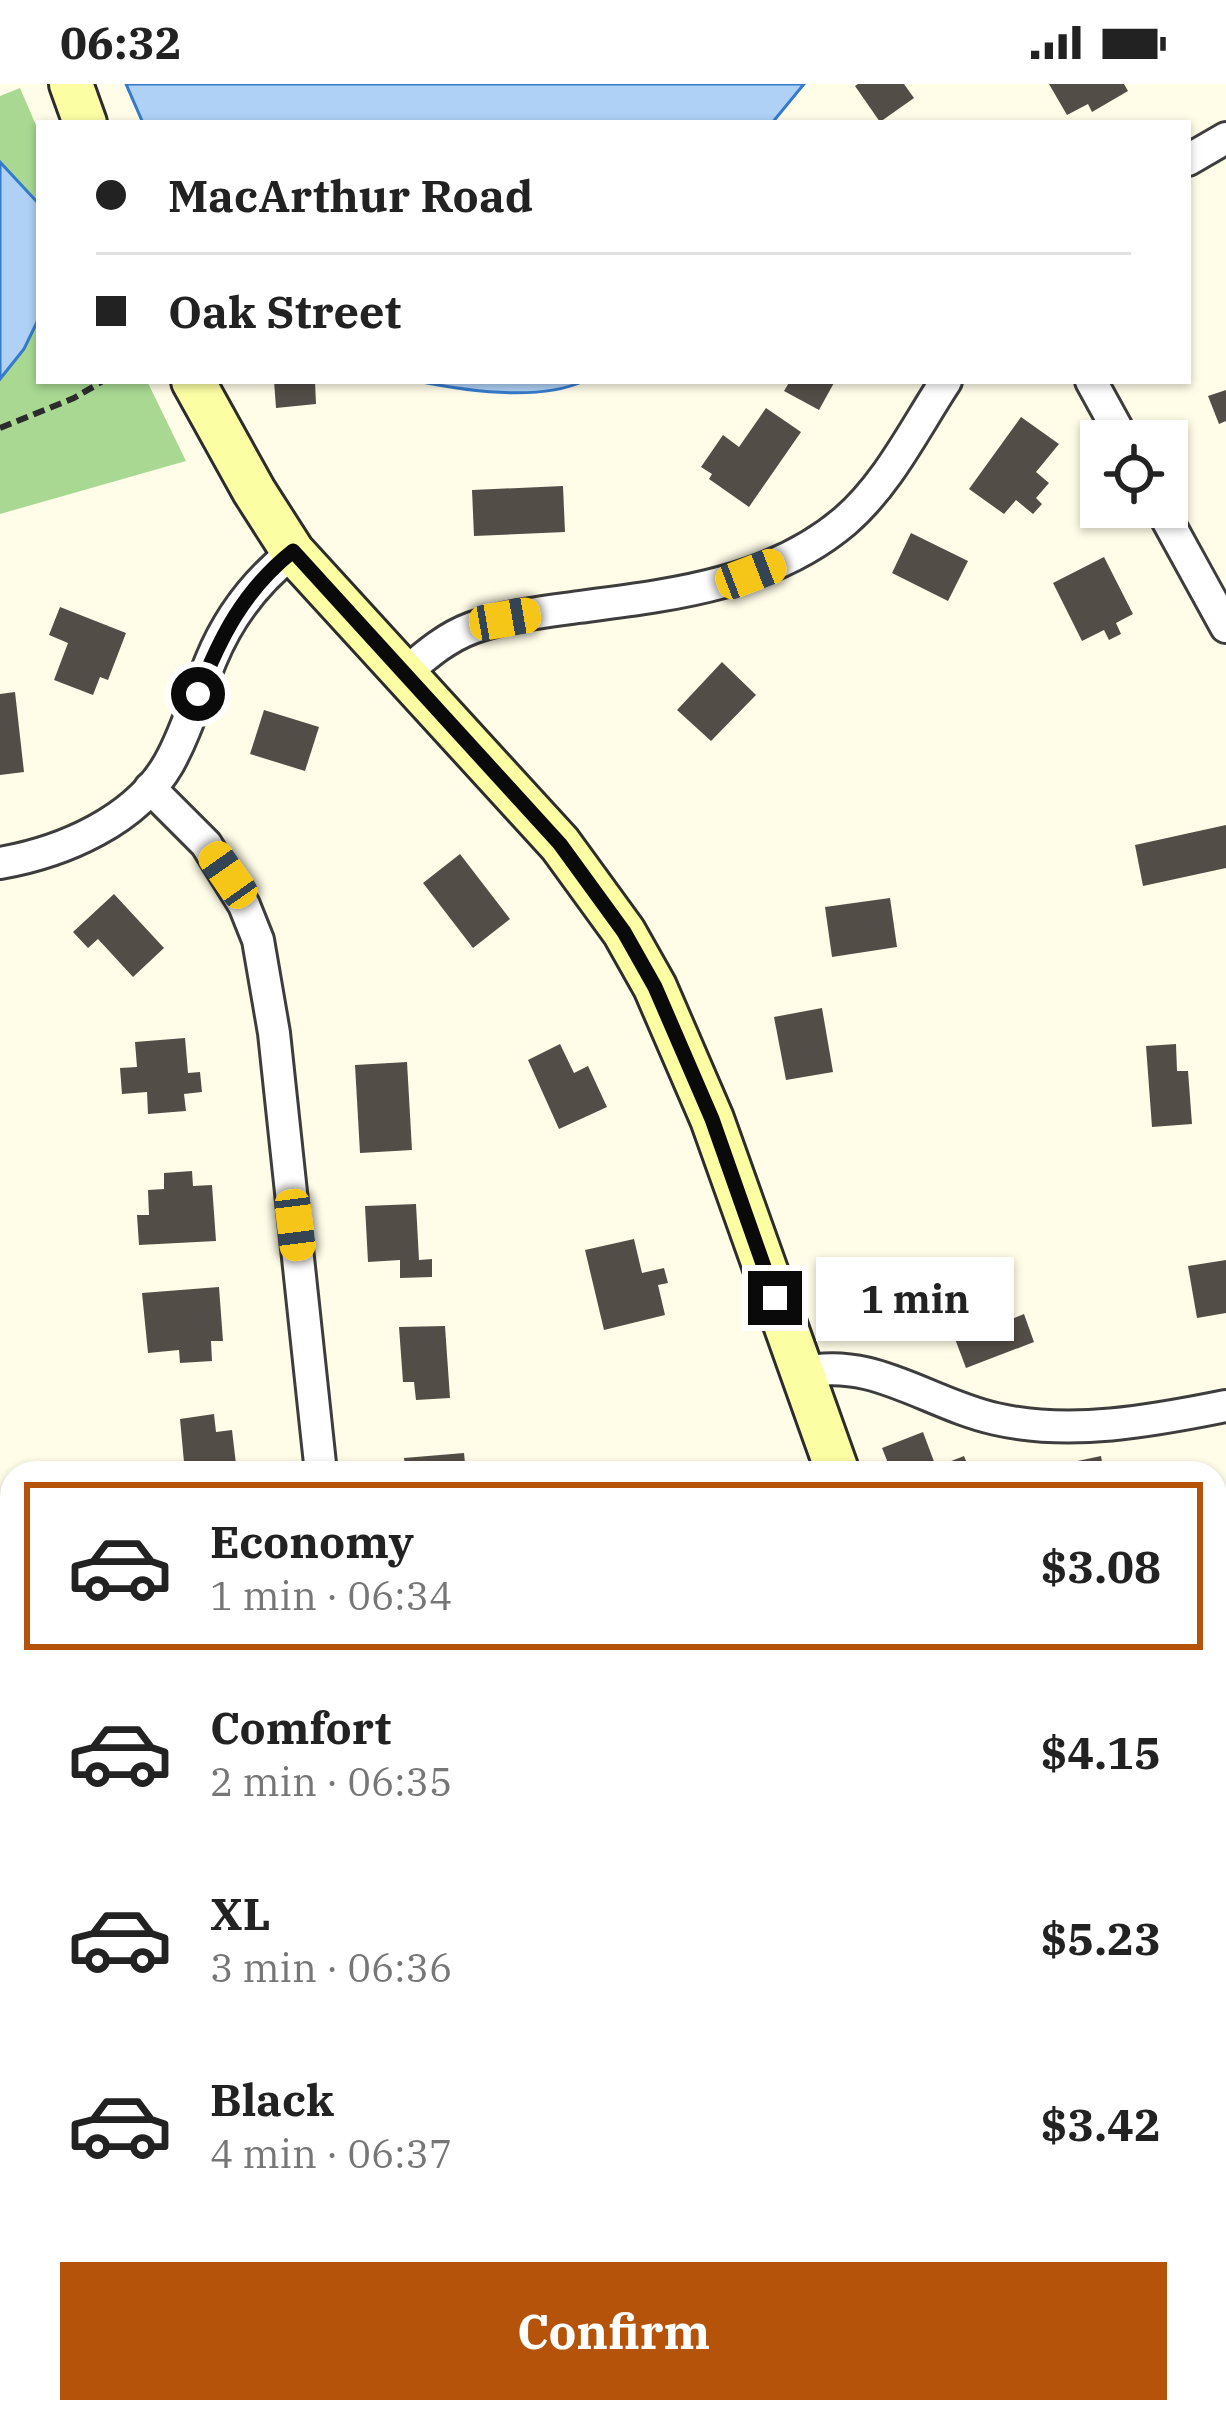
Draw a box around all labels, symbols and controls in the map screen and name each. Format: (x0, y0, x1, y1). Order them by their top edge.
text: 06:32 (60, 13, 182, 71)
text: MacArthur Road (168, 166, 533, 224)
text: Oak Street (168, 282, 401, 340)
map controls (1080, 420, 1188, 528)
button: locate (1080, 420, 1188, 528)
car (711, 544, 791, 604)
car (466, 595, 544, 643)
route start (171, 667, 225, 721)
car (193, 835, 263, 915)
car (273, 1187, 317, 1263)
callout: 1 min (817, 1256, 1015, 1340)
route end (748, 1271, 802, 1325)
text: 1 min (860, 1273, 970, 1324)
icon: car (66, 1512, 174, 1620)
text: Economy (210, 1512, 414, 1570)
text: $3.08 (1041, 1537, 1161, 1595)
text: 1 min · 06:34 (210, 1570, 452, 1621)
icon: car (66, 1698, 174, 1806)
text: Comfort (210, 1698, 391, 1756)
text: $4.15 (1041, 1723, 1161, 1781)
text: 2 min · 06:35 (210, 1756, 452, 1807)
icon: car (66, 1884, 174, 1992)
text: XL (210, 1884, 271, 1942)
text: $5.23 (1041, 1909, 1161, 1967)
text: 3 min · 06:36 (210, 1942, 452, 1993)
icon: car (66, 2070, 174, 2178)
text: Black (210, 2070, 334, 2128)
text: $3.42 (1041, 2095, 1161, 2153)
text: 4 min · 06:37 (210, 2128, 452, 2179)
button: Confirm (60, 2262, 1167, 2400)

